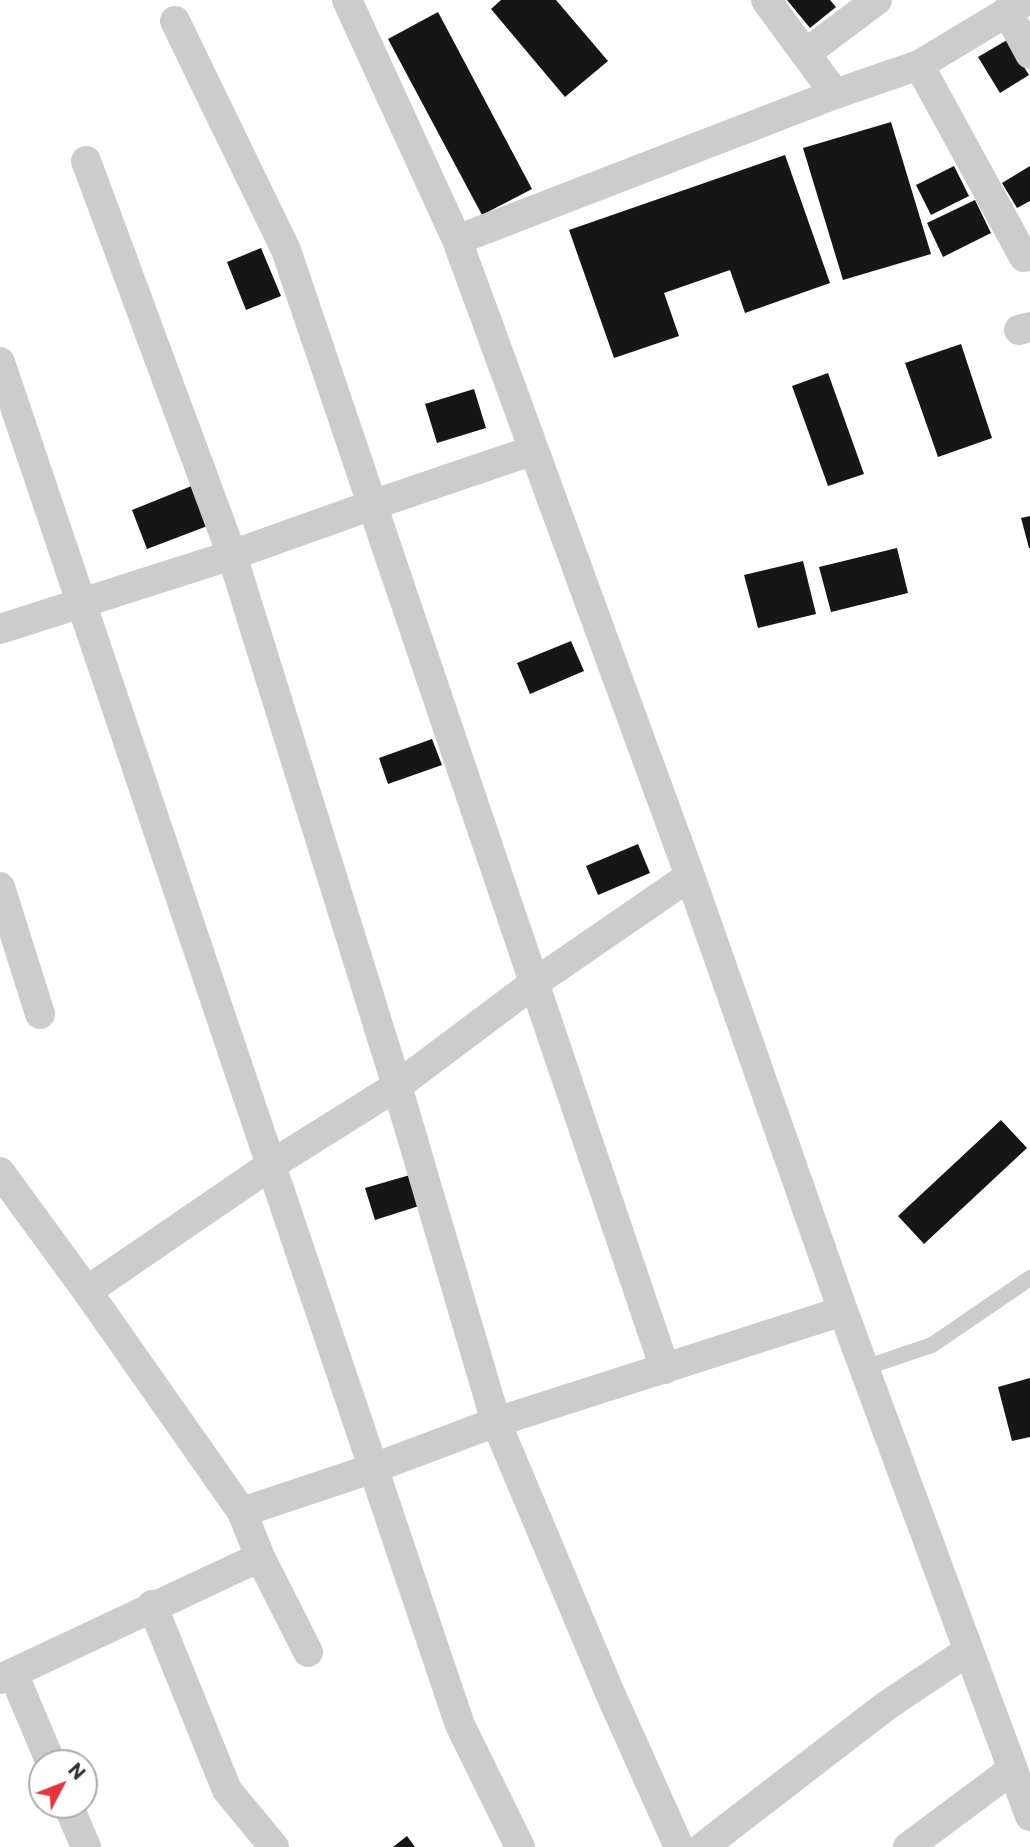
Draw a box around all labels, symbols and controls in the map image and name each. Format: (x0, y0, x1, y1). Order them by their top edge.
north arrow (28, 1749, 98, 1819)
text: N (64, 1758, 91, 1784)

